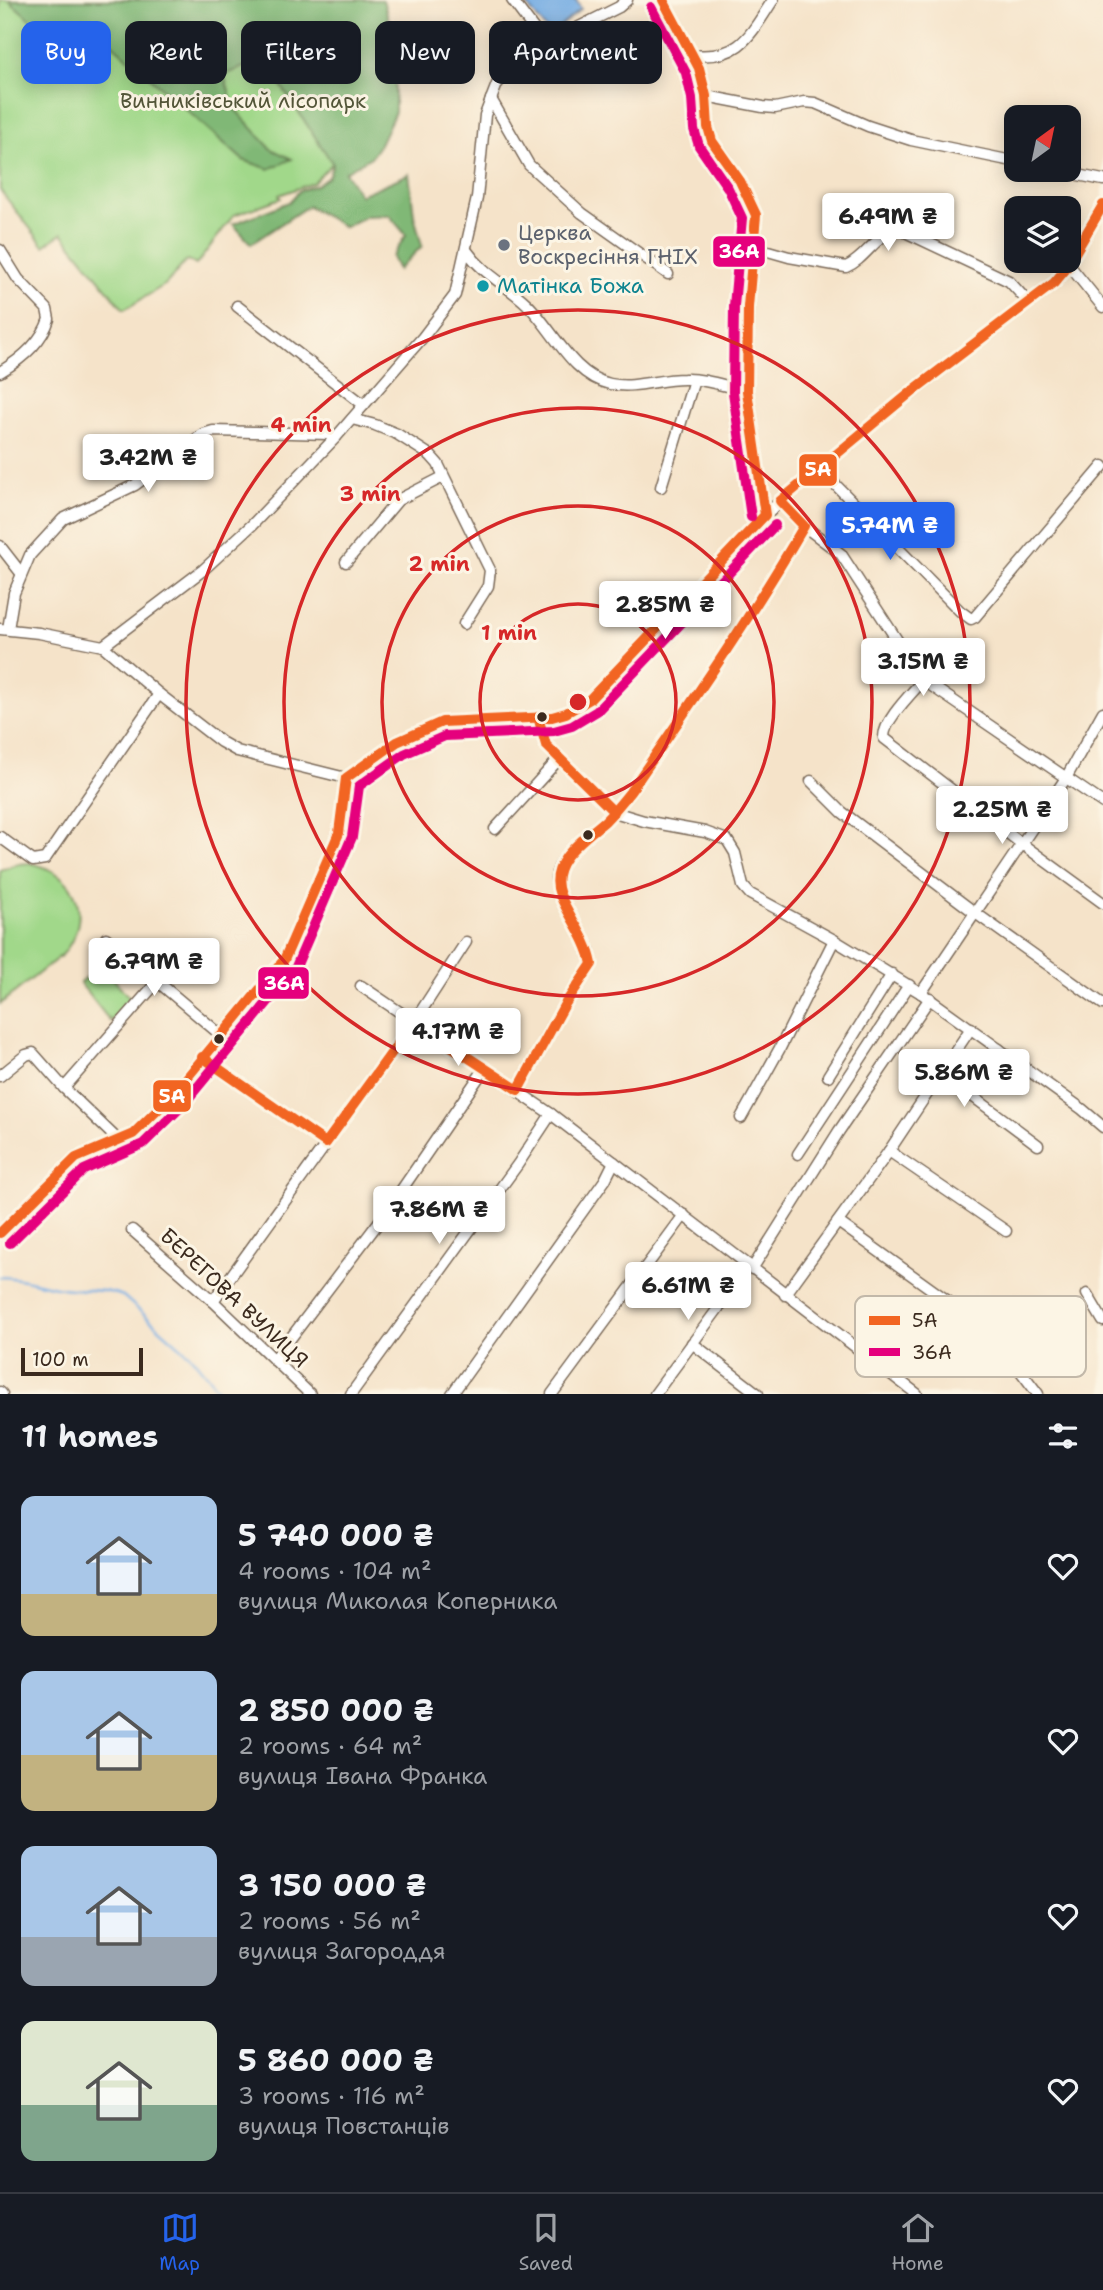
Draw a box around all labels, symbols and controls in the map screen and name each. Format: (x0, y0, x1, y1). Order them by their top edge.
chip: Buy (21, 21, 111, 84)
chip: Rent (125, 21, 227, 84)
chip: Filters (241, 21, 361, 84)
chip: New (375, 21, 475, 84)
chip: Apartment (489, 21, 662, 84)
park label: Винниківський лісопарк (120, 87, 366, 115)
north arrow (1004, 105, 1082, 182)
map controls (1004, 105, 1081, 273)
pin: 6.49M ₴ (823, 194, 953, 253)
button: layers (1004, 196, 1081, 273)
text: 6.49M ₴ (838, 201, 938, 231)
place label: Церква Воскресіння ГНІХ (518, 219, 698, 271)
line badge: 36А (712, 235, 766, 268)
marker: Церква Воскресіння ГНІХ (496, 237, 512, 253)
text: 36А (718, 239, 760, 264)
place label: Матінка Божа (497, 272, 644, 300)
marker: Матінка Божа (475, 278, 491, 294)
text: 4 min (270, 411, 332, 439)
pin: 3.42M ₴ (83, 434, 213, 494)
text: 3.42M ₴ (99, 442, 197, 472)
line badge: 5А (798, 453, 838, 487)
text: 5А (805, 457, 831, 482)
text: 3 min (339, 480, 401, 508)
pin: 5.74M ₴ (825, 503, 955, 562)
text: 5.74M ₴ (842, 510, 938, 540)
text: 2 min (408, 550, 470, 578)
pin: 2.85M ₴ (600, 582, 730, 641)
text: 2.85M ₴ (615, 589, 715, 619)
text: 1 min (481, 619, 537, 647)
pin: 3.15M ₴ (858, 638, 988, 698)
text: 3.15M ₴ (877, 646, 969, 676)
centre of rings (566, 690, 590, 714)
unlabelled marker (535, 710, 549, 724)
pin: 2.25M ₴ (937, 786, 1067, 846)
text: 2.25M ₴ (952, 794, 1052, 824)
unlabelled marker (581, 828, 595, 842)
pin: 6.79M ₴ (89, 939, 219, 998)
text: 6.79M ₴ (105, 946, 203, 976)
line badge: 36А (257, 966, 310, 1000)
text: 36А (263, 971, 305, 996)
pin: 4.17M ₴ (393, 1009, 523, 1068)
text: 4.17M ₴ (412, 1016, 504, 1046)
unlabelled marker (212, 1032, 226, 1046)
pin: 5.86M ₴ (899, 1050, 1029, 1109)
text: 5.86M ₴ (915, 1057, 1013, 1087)
line badge: 5А (152, 1079, 192, 1113)
text: 5А (159, 1084, 185, 1109)
pin: 7.86M ₴ (374, 1186, 504, 1246)
text: 7.86M ₴ (389, 1194, 489, 1224)
street label: БЕРЕГОВА ВУЛИЦЯ (154, 1222, 314, 1374)
pin: 6.61M ₴ (623, 1262, 753, 1322)
text: 6.61M ₴ (641, 1270, 735, 1300)
legend (855, 1296, 1086, 1377)
text: 5А (912, 1308, 938, 1333)
text: 36А (912, 1340, 952, 1365)
scale bar (21, 1345, 144, 1377)
text: 100 m (32, 1347, 89, 1372)
text: 11 homes (21, 1416, 158, 1457)
icon: filters (1044, 1417, 1082, 1455)
text: 5 740 000 ₴ (238, 1515, 434, 1556)
icon: home (77, 1524, 161, 1608)
icon: heart (1044, 1547, 1082, 1585)
text: 4 rooms · 104 m² (238, 1556, 431, 1586)
text: вулиця Миколая Коперника (238, 1586, 557, 1616)
text: 2 850 000 ₴ (238, 1690, 434, 1731)
icon: home (77, 1699, 161, 1783)
icon: heart (1044, 1722, 1082, 1760)
text: 2 rooms · 64 m² (238, 1731, 422, 1761)
text: вулиця Івана Франка (238, 1761, 487, 1791)
text: 3 150 000 ₴ (238, 1865, 427, 1906)
icon: home (77, 1874, 161, 1958)
icon: heart (1044, 1897, 1082, 1935)
text: 2 rooms · 56 m² (238, 1906, 421, 1936)
text: вулиця Загороддя (238, 1936, 446, 1966)
text: 5 860 000 ₴ (238, 2040, 434, 2081)
icon: home (77, 2049, 161, 2133)
icon: heart (1044, 2072, 1082, 2110)
text: 3 rooms · 116 m² (238, 2081, 425, 2111)
text: вулиця Повстанців (238, 2111, 450, 2141)
tab: Map (159, 2209, 200, 2276)
tab: Saved (519, 2209, 573, 2276)
tab: Home (891, 2209, 944, 2276)

